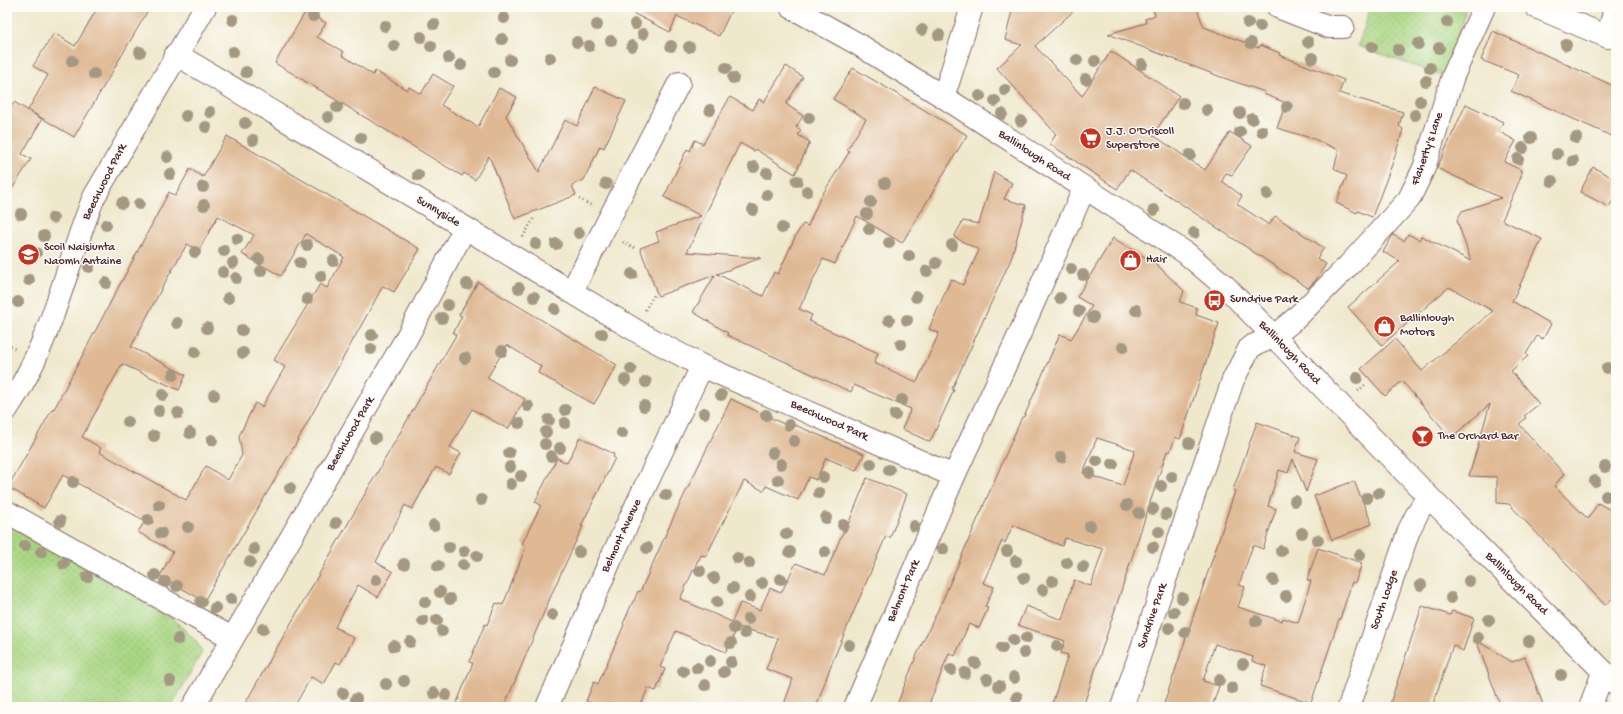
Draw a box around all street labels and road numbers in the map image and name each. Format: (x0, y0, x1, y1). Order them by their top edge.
street label: Flaherty's Lane (1409, 110, 1447, 188)
street label: Ballinlough Road (994, 127, 1074, 185)
street label: Beechwood Park (79, 140, 131, 223)
street label: Sunnyside (414, 193, 463, 231)
street label: Ballinlough Road (1254, 317, 1324, 388)
street label: Beechwood Park (324, 393, 379, 475)
street label: Beechwood Park (787, 397, 872, 445)
street label: Belmont Avenue (598, 496, 645, 576)
street label: Ballinlough Road (1481, 549, 1551, 619)
street label: Belmont Park (884, 556, 924, 625)
street label: South Lodge (1368, 568, 1402, 632)
street label: Sundrive Park (1135, 580, 1171, 650)

